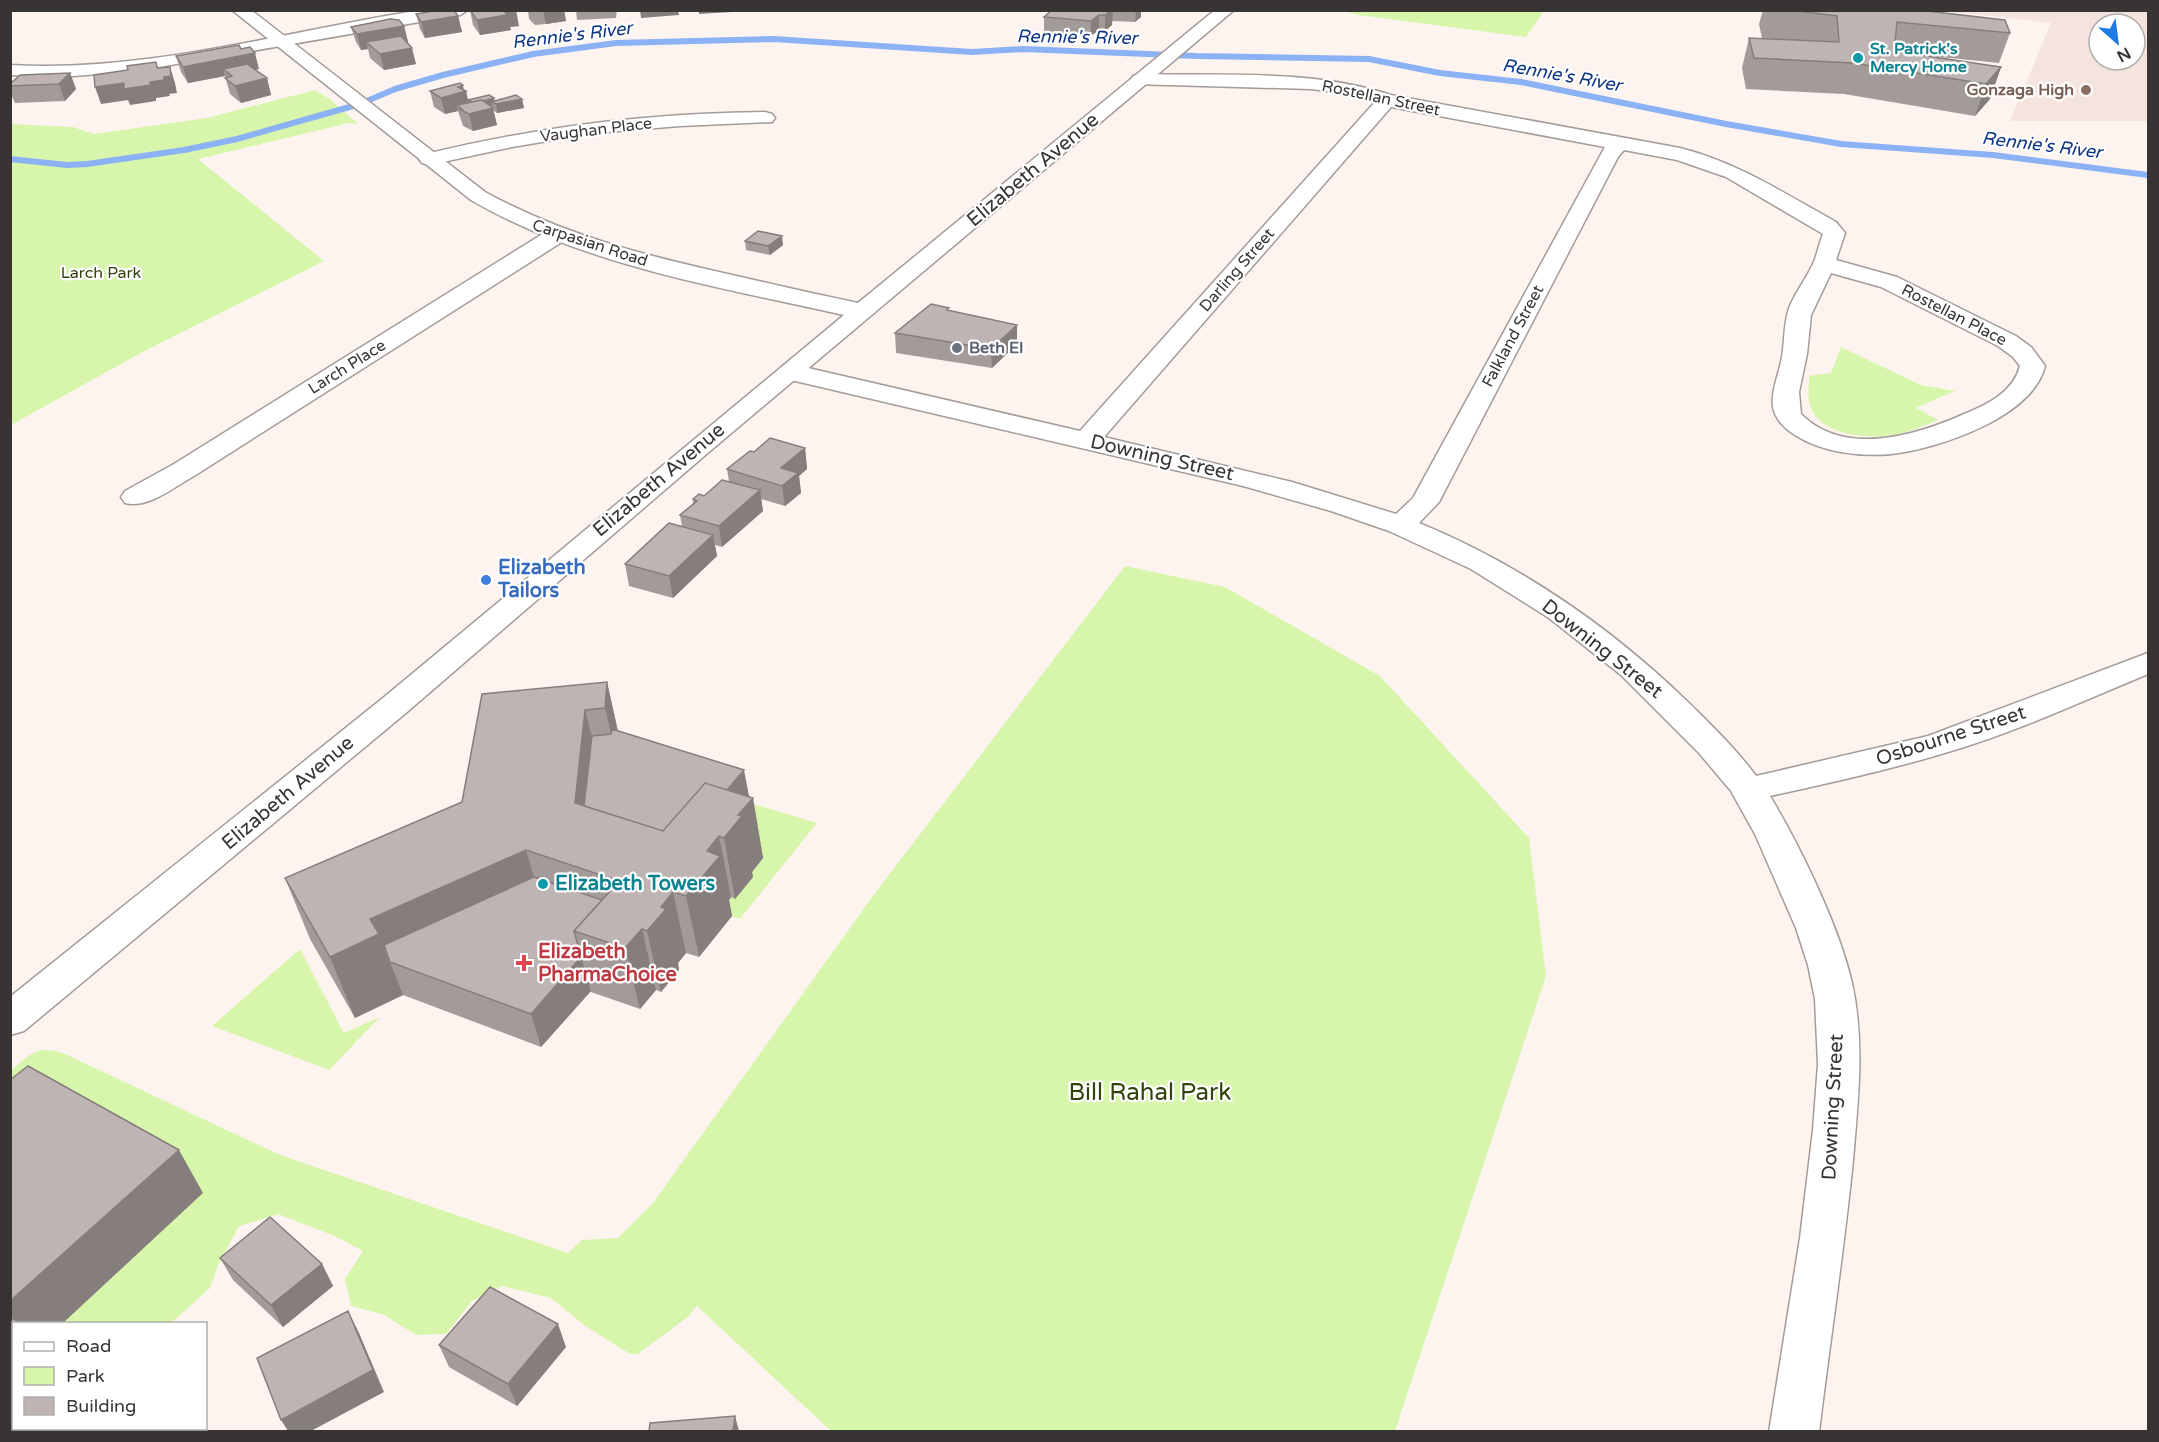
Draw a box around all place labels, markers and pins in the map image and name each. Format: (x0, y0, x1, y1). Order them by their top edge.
place label: St. Patrick's Mercy Home (1870, 39, 1967, 77)
marker: St. Patrick's Mercy Home (1851, 51, 1865, 65)
place label: Gonzaga High (1966, 80, 2074, 100)
marker: Gonzaga High (2079, 83, 2093, 97)
place label: Beth El (969, 338, 1023, 358)
marker: Beth El (950, 341, 964, 355)
place label: Elizabeth Tailors (497, 556, 586, 603)
marker: Elizabeth Tailors (479, 573, 493, 587)
place label: Elizabeth Towers (555, 872, 715, 896)
marker: Elizabeth Towers (536, 877, 550, 891)
place label: Elizabeth PharmaChoice (538, 940, 677, 987)
marker: Elizabeth PharmaChoice (515, 954, 533, 972)

